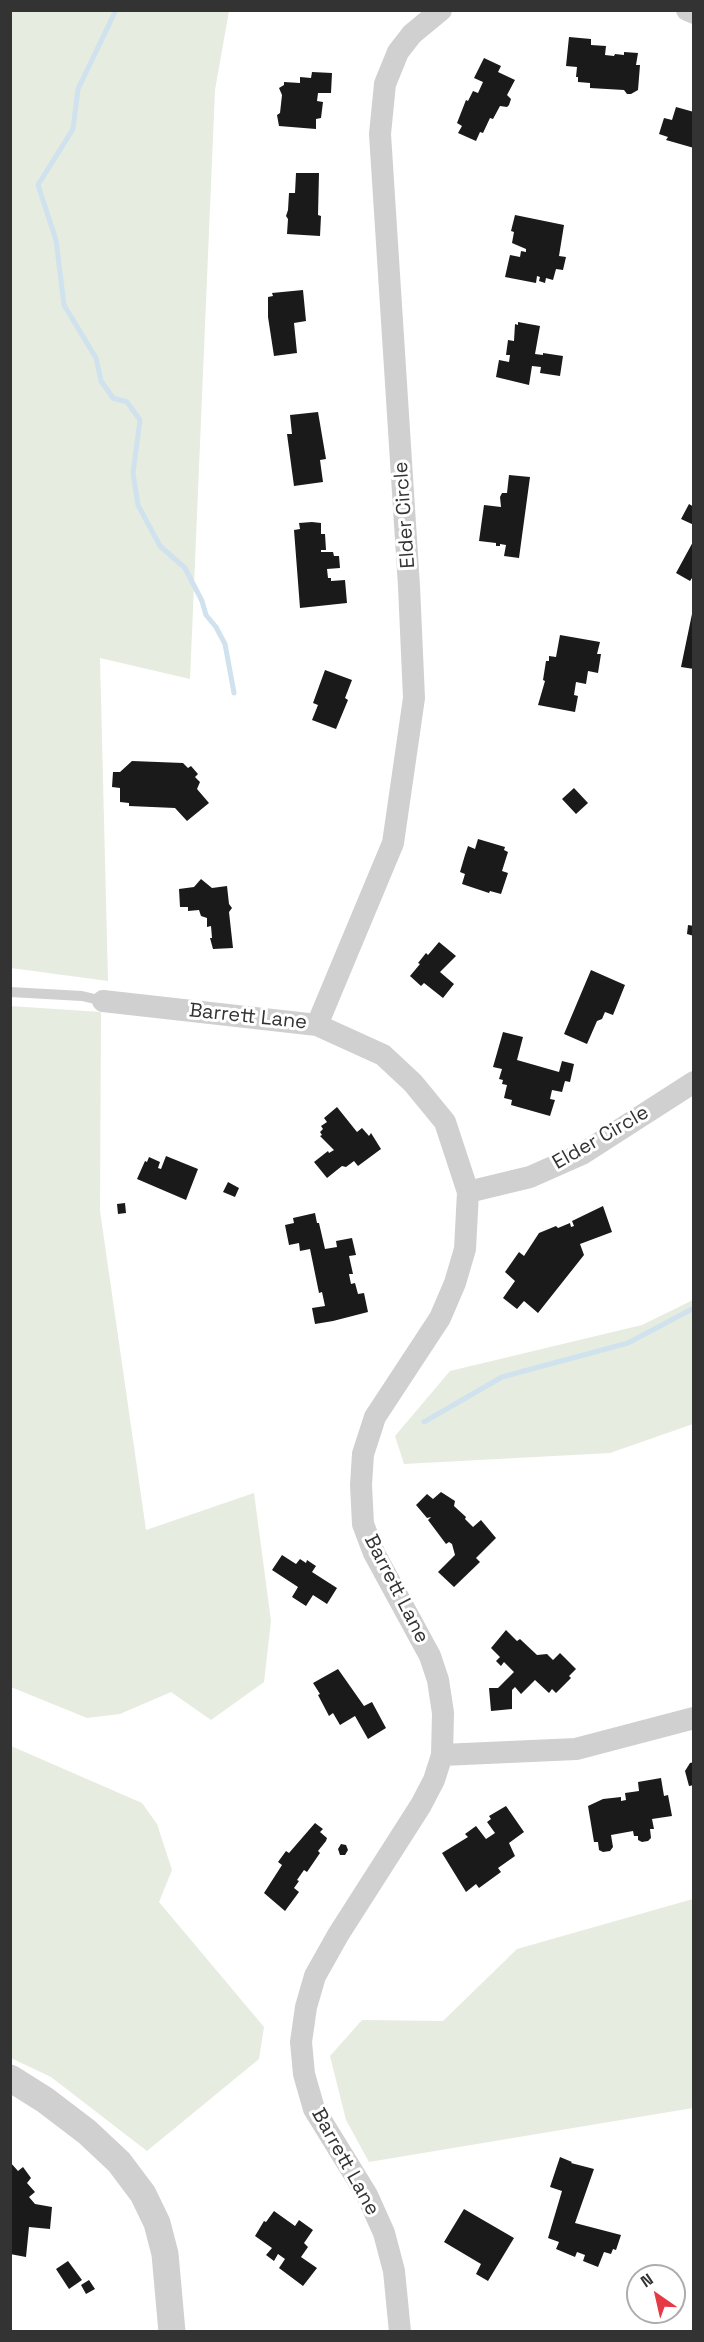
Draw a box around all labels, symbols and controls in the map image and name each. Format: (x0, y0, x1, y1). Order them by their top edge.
street label: Elder Circle (389, 461, 421, 569)
street label: Barrett Lane (188, 999, 308, 1035)
street label: Elder Circle (549, 1101, 653, 1175)
street label: Barrett Lane (358, 1531, 434, 1647)
street label: Barrett Lane (306, 2104, 384, 2220)
north arrow (626, 2264, 686, 2324)
text: N (636, 2269, 657, 2292)

